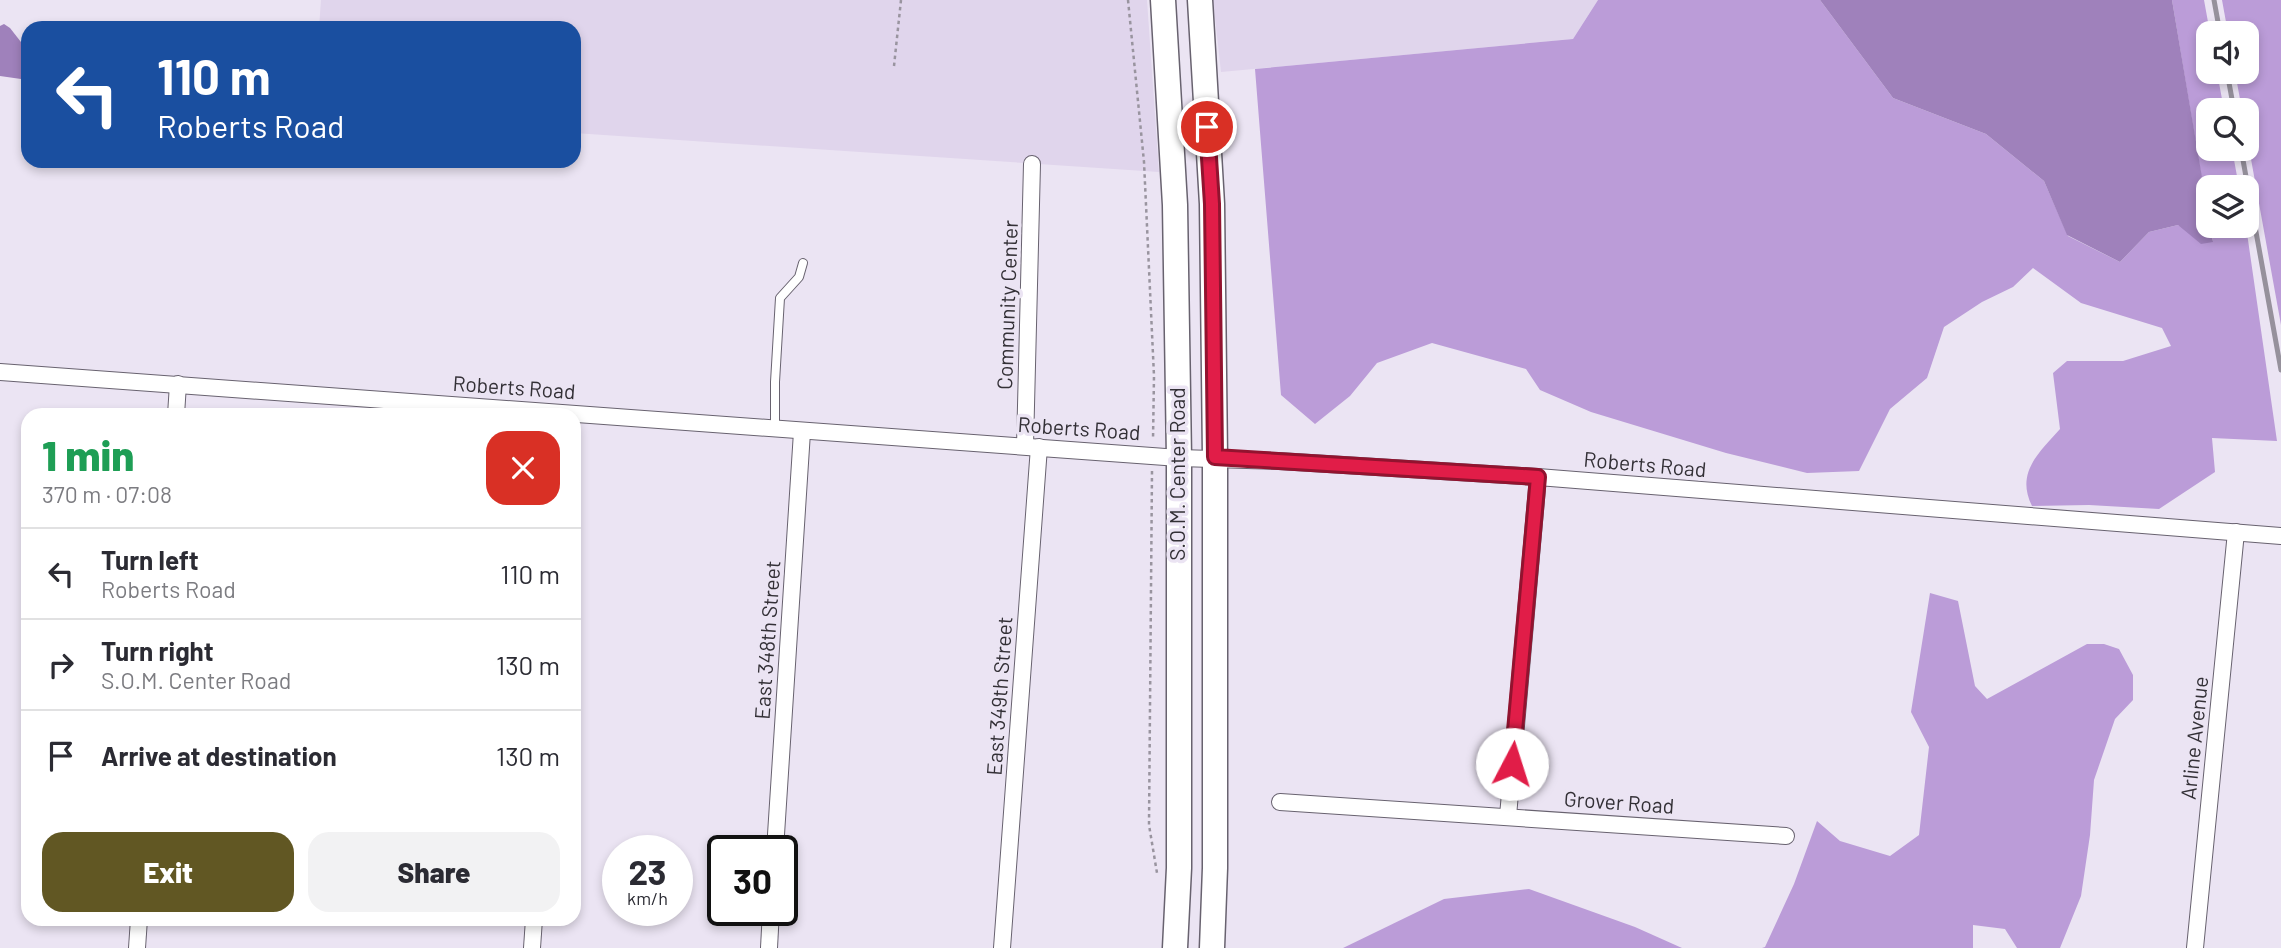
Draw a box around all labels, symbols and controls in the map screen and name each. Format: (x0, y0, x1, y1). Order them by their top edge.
map controls (2196, 21, 2259, 238)
button: sound (2196, 21, 2259, 84)
text: 110 m (157, 46, 271, 105)
icon: left (42, 49, 133, 140)
pin (1177, 97, 1237, 157)
button: search (2196, 98, 2259, 161)
text: Roberts Road (157, 106, 345, 144)
icon: arrive (1188, 108, 1226, 146)
button: layers (2196, 175, 2259, 238)
street label: Community Center (991, 219, 1022, 390)
street label: Roberts Road (452, 370, 576, 403)
street label: S.O.M. Center Road (1164, 387, 1189, 561)
street label: Roberts Road (1017, 411, 1141, 444)
text: 1 min (42, 429, 134, 479)
button: close (486, 431, 560, 505)
street label: Roberts Road (1583, 446, 1708, 481)
text: 370 m · 07:08 (42, 480, 172, 508)
text: Turn left (101, 544, 199, 575)
icon: left (42, 555, 80, 593)
text: 110 m (500, 558, 560, 589)
street label: East 348th Street (748, 560, 785, 720)
text: Roberts Road (101, 575, 236, 603)
street label: East 349th Street (980, 616, 1017, 776)
text: Turn right (101, 635, 214, 666)
icon: right (42, 646, 80, 684)
text: 130 m (496, 649, 560, 680)
text: S.O.M. Center Road (101, 666, 291, 694)
street label: Arline Avenue (2175, 675, 2212, 801)
position arrow (1475, 727, 1549, 801)
icon: arrive (42, 737, 80, 775)
text: Arrive at destination (101, 740, 337, 771)
text: 130 m (496, 740, 560, 771)
street label: Grover Road (1563, 785, 1675, 818)
button: Exit (42, 832, 294, 912)
button: Share (308, 832, 560, 912)
speed limit sign: 30 (707, 835, 798, 926)
text: 23 (628, 850, 667, 892)
text: km/h (627, 887, 668, 909)

